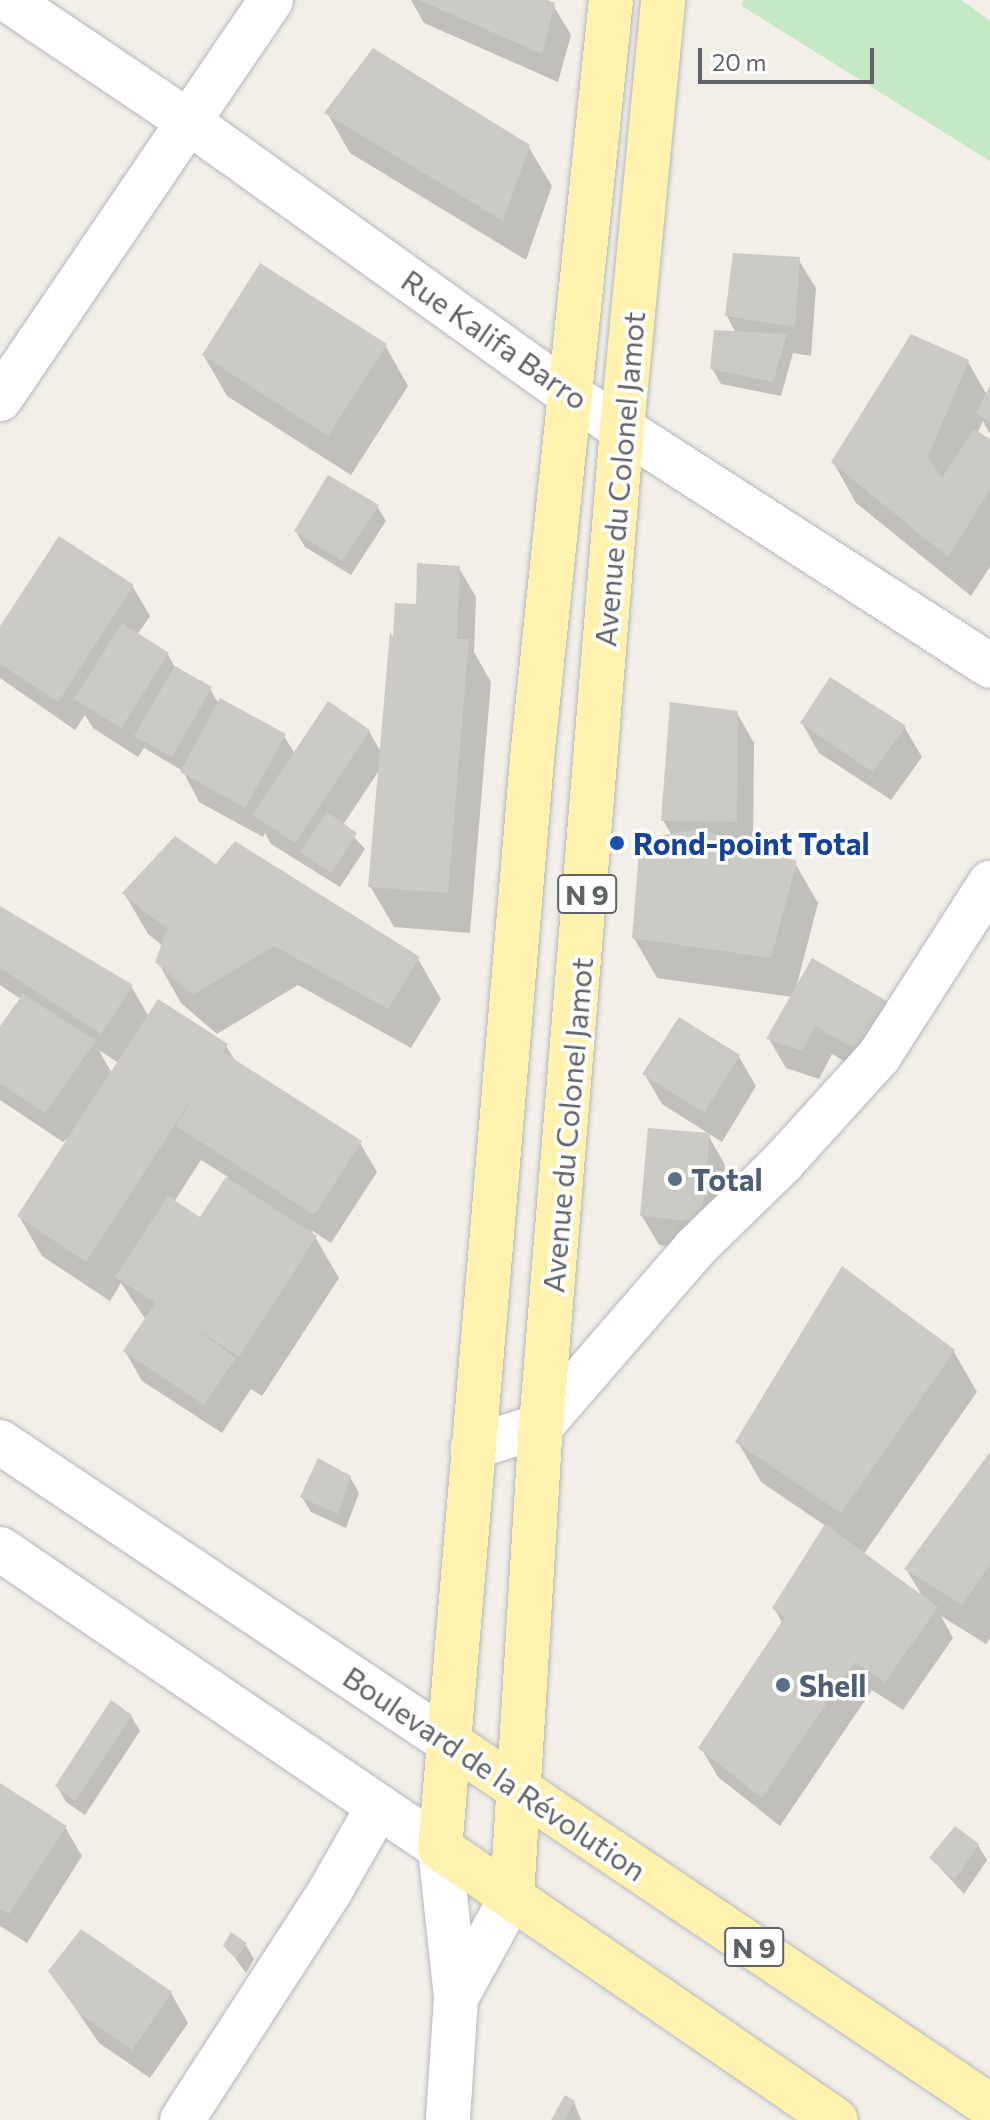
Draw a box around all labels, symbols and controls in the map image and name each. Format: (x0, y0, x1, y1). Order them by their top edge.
scale bar (702, 32, 878, 82)
text: 20 m (712, 47, 766, 76)
street label: Rue Kalifa Barro (395, 261, 595, 417)
street label: Avenue du Colonel Jamot (586, 310, 652, 648)
place label: Rond-point Total (633, 825, 870, 861)
marker: Rond-point Total (608, 834, 626, 852)
road number: N 9 (557, 870, 617, 918)
street label: Avenue du Colonel Jamot (534, 956, 600, 1294)
place label: Total (691, 1161, 763, 1197)
marker: Total (666, 1170, 684, 1188)
street label: Boulevard de la Révolution (337, 1658, 653, 1888)
place label: Shell (799, 1667, 867, 1703)
marker: Shell (774, 1676, 792, 1694)
road number: N 9 (724, 1923, 784, 1971)

